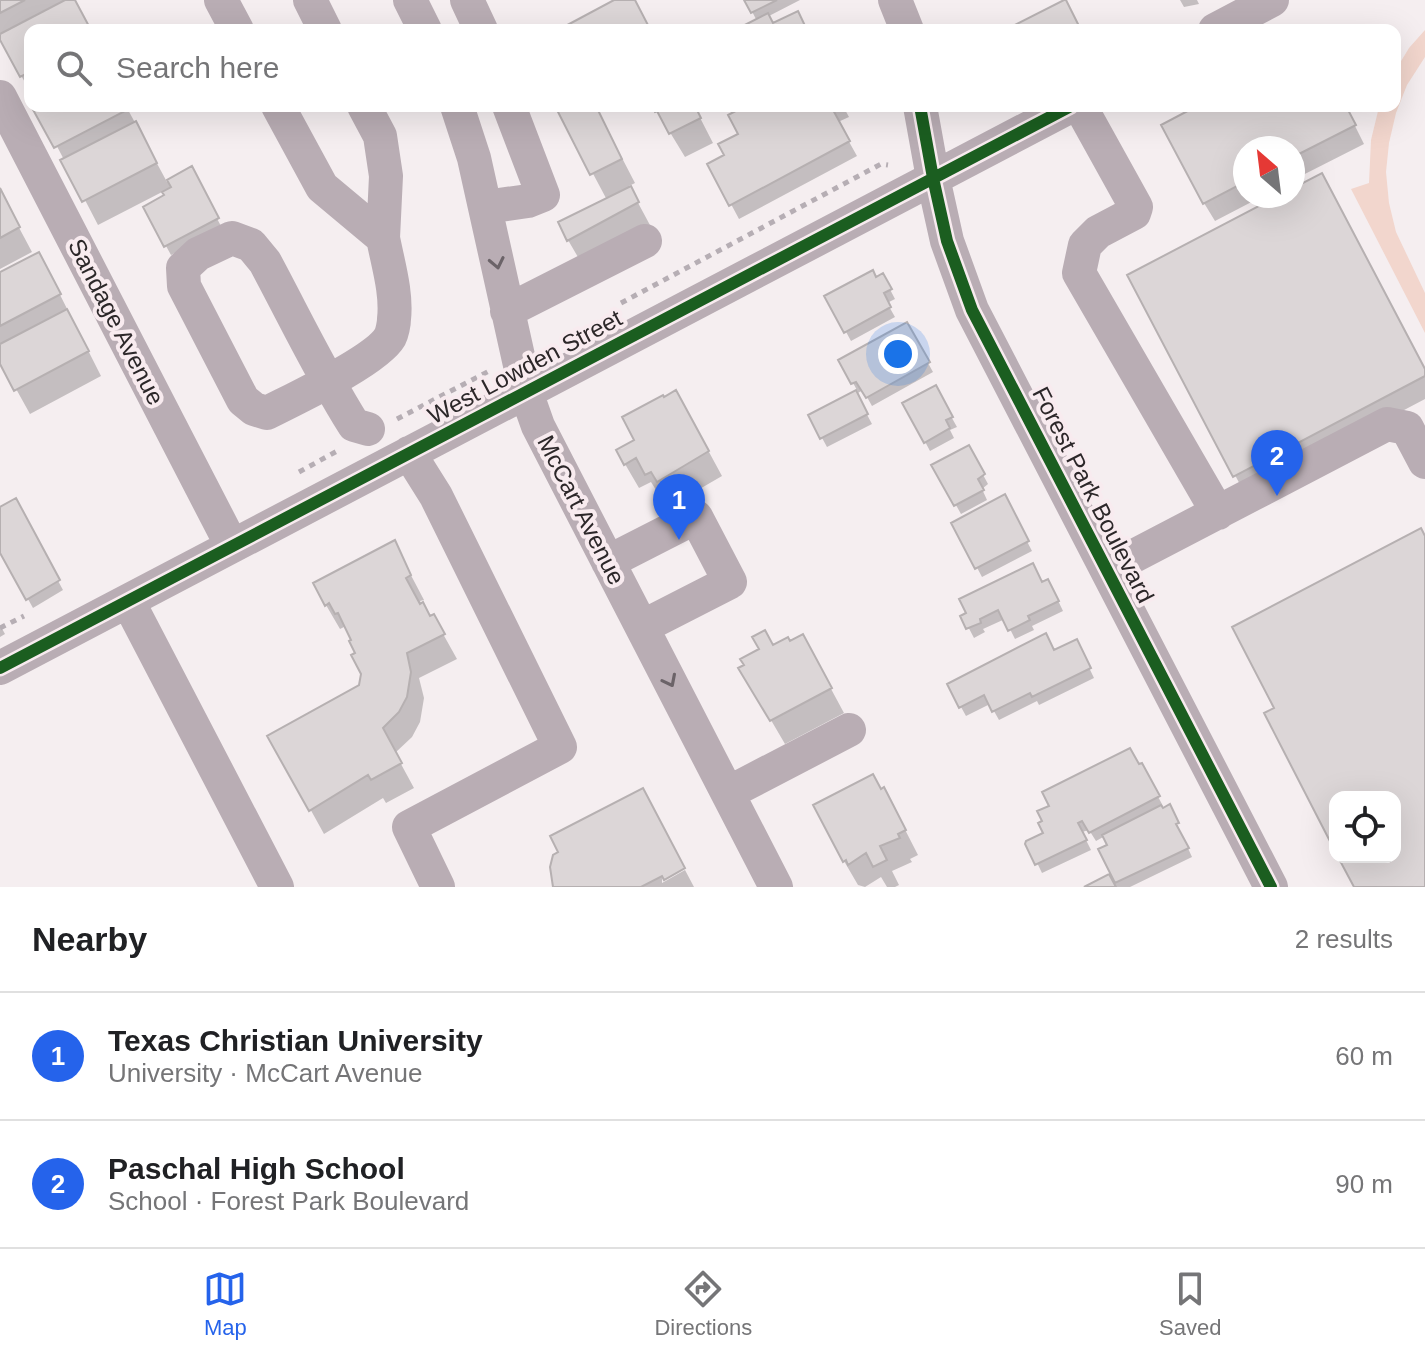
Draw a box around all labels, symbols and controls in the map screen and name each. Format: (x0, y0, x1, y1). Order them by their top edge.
search box (24, 24, 1401, 112)
icon: search (52, 46, 96, 90)
text: Search here (116, 51, 279, 84)
north arrow (1233, 136, 1305, 208)
street label: Sandage Avenue (63, 234, 170, 409)
one-way arrow (488, 255, 505, 269)
street label: West Lowden Street (423, 304, 627, 429)
your location (878, 334, 918, 374)
street label: Forest Park Boulevard (1027, 382, 1160, 607)
pin: 2 (1251, 430, 1303, 496)
street label: McCart Avenue (532, 431, 631, 589)
pin: 1 (653, 474, 705, 540)
one-way arrow (660, 673, 675, 688)
map controls (1329, 791, 1401, 863)
button: locate (1329, 791, 1401, 863)
text: Nearby (32, 920, 147, 958)
text: 2 results (1295, 924, 1393, 954)
text: Texas Christian University (108, 1024, 483, 1057)
text: 1 (51, 1041, 65, 1071)
text: 60 m (1335, 1041, 1393, 1071)
text: University · McCart Avenue (108, 1058, 423, 1088)
text: Paschal High School (108, 1152, 405, 1185)
text: 2 (51, 1169, 65, 1199)
text: 90 m (1335, 1169, 1393, 1199)
text: School · Forest Park Boulevard (108, 1186, 469, 1216)
tab: Map (203, 1267, 247, 1341)
tab: Directions (654, 1267, 752, 1341)
tab: Saved (1159, 1267, 1222, 1341)

